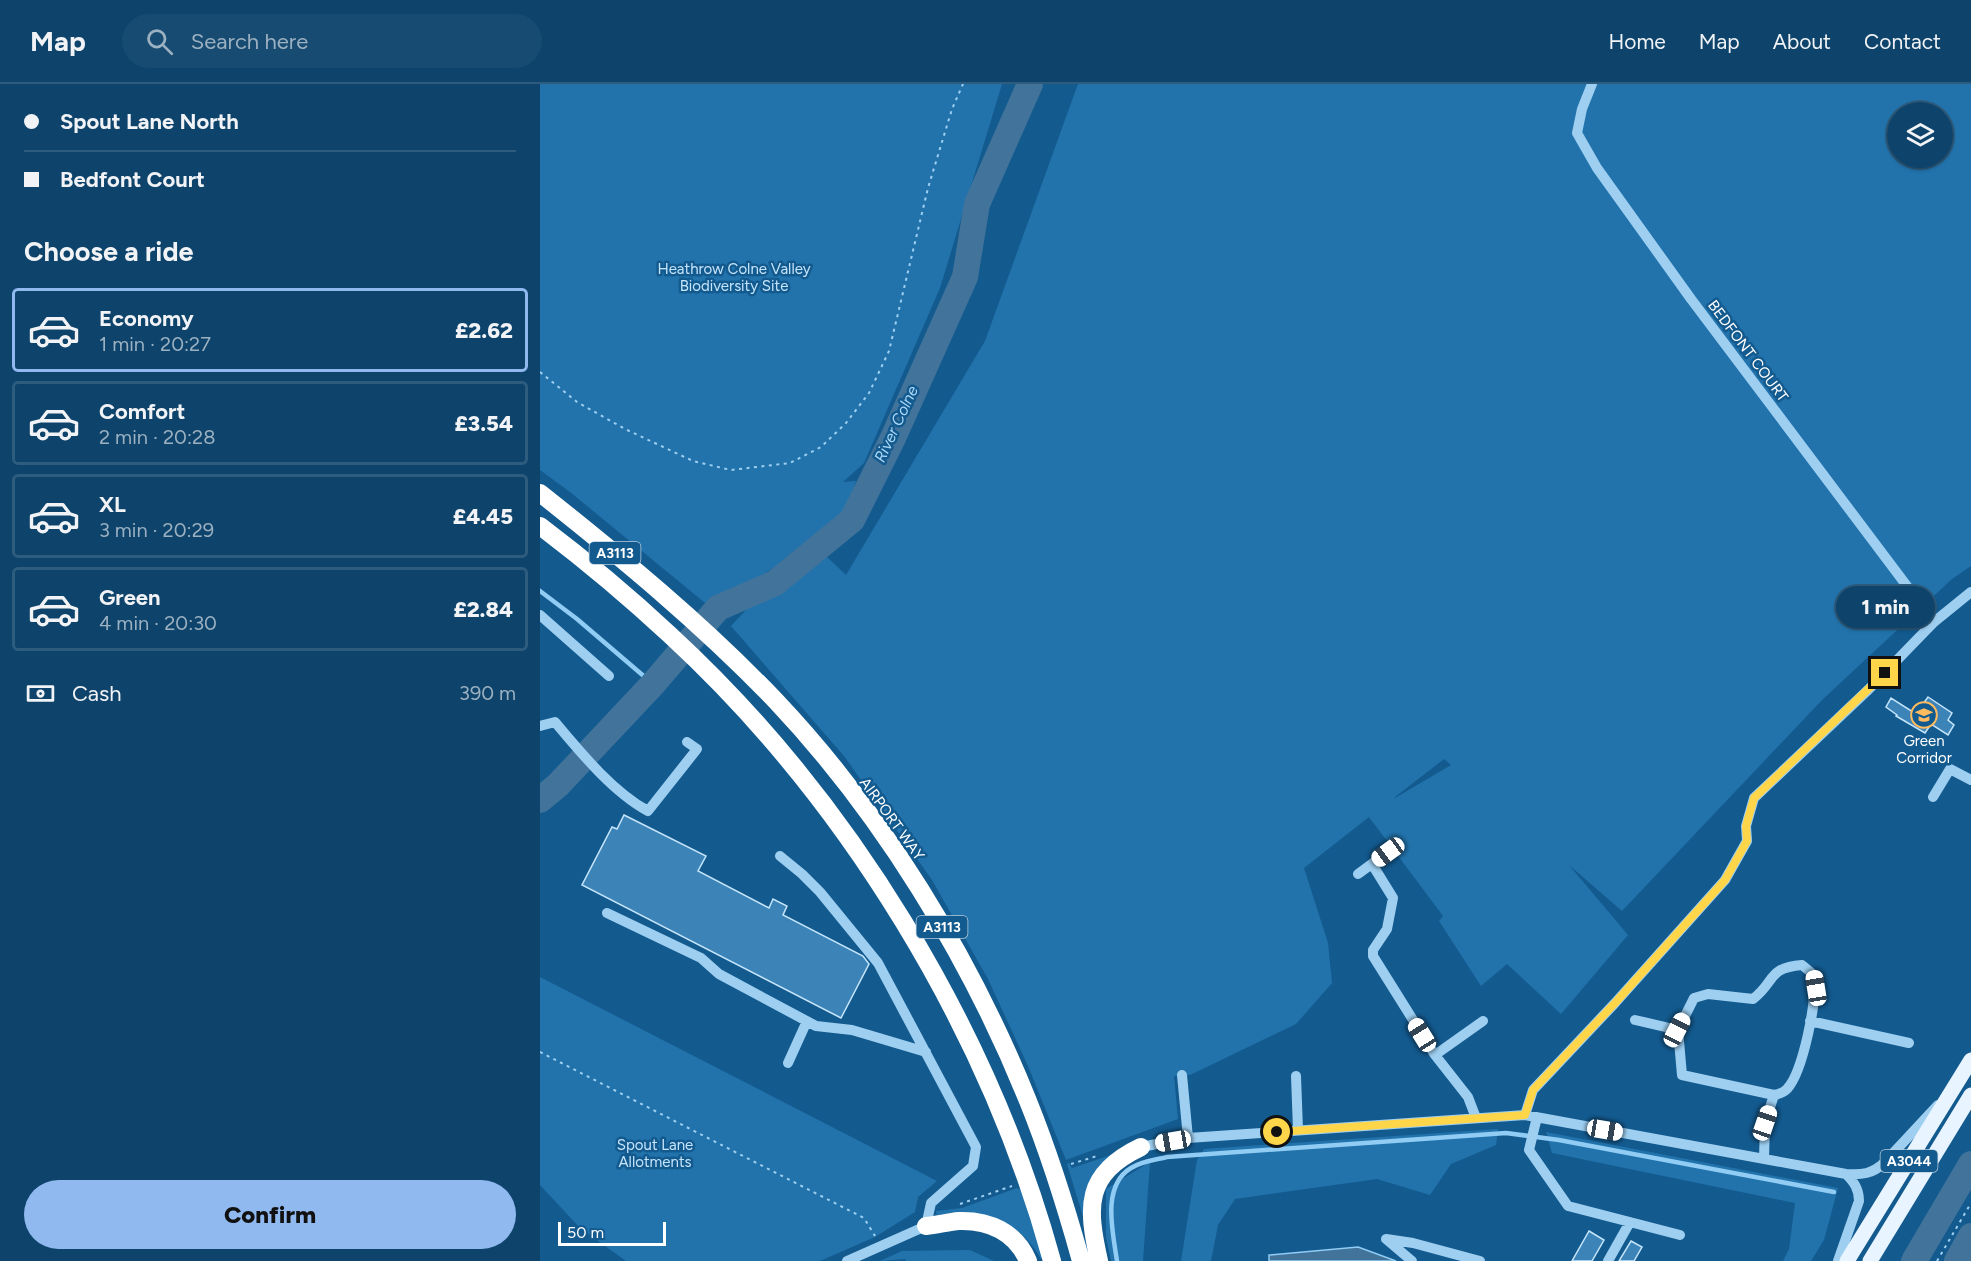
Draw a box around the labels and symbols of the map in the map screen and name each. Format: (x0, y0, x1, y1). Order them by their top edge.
park label: Heathrow Colne Valley Biodiversity Site (657, 260, 811, 295)
street label: BEDFONT COURT (1704, 297, 1792, 406)
water label: River Colne (870, 383, 922, 465)
road number: A3113 (590, 542, 640, 564)
callout: 1 min (1836, 586, 1934, 628)
route end (1871, 659, 1898, 686)
school or university icon: Green Corridor (1909, 700, 1939, 730)
place label: Green Corridor (1896, 732, 1952, 767)
street label: AIRPORT WAY (856, 774, 928, 864)
car (1368, 834, 1408, 870)
road number: A3113 (916, 916, 968, 938)
car (1804, 969, 1828, 1007)
car (1661, 1010, 1693, 1050)
car (1405, 1015, 1439, 1055)
car (1751, 1103, 1779, 1143)
route start (1263, 1118, 1290, 1145)
car (1586, 1118, 1624, 1142)
car (1154, 1129, 1192, 1153)
park label: Spout Lane Allotments (617, 1136, 693, 1171)
road number: A3044 (1880, 1150, 1938, 1172)
scale bar (558, 1219, 666, 1246)

